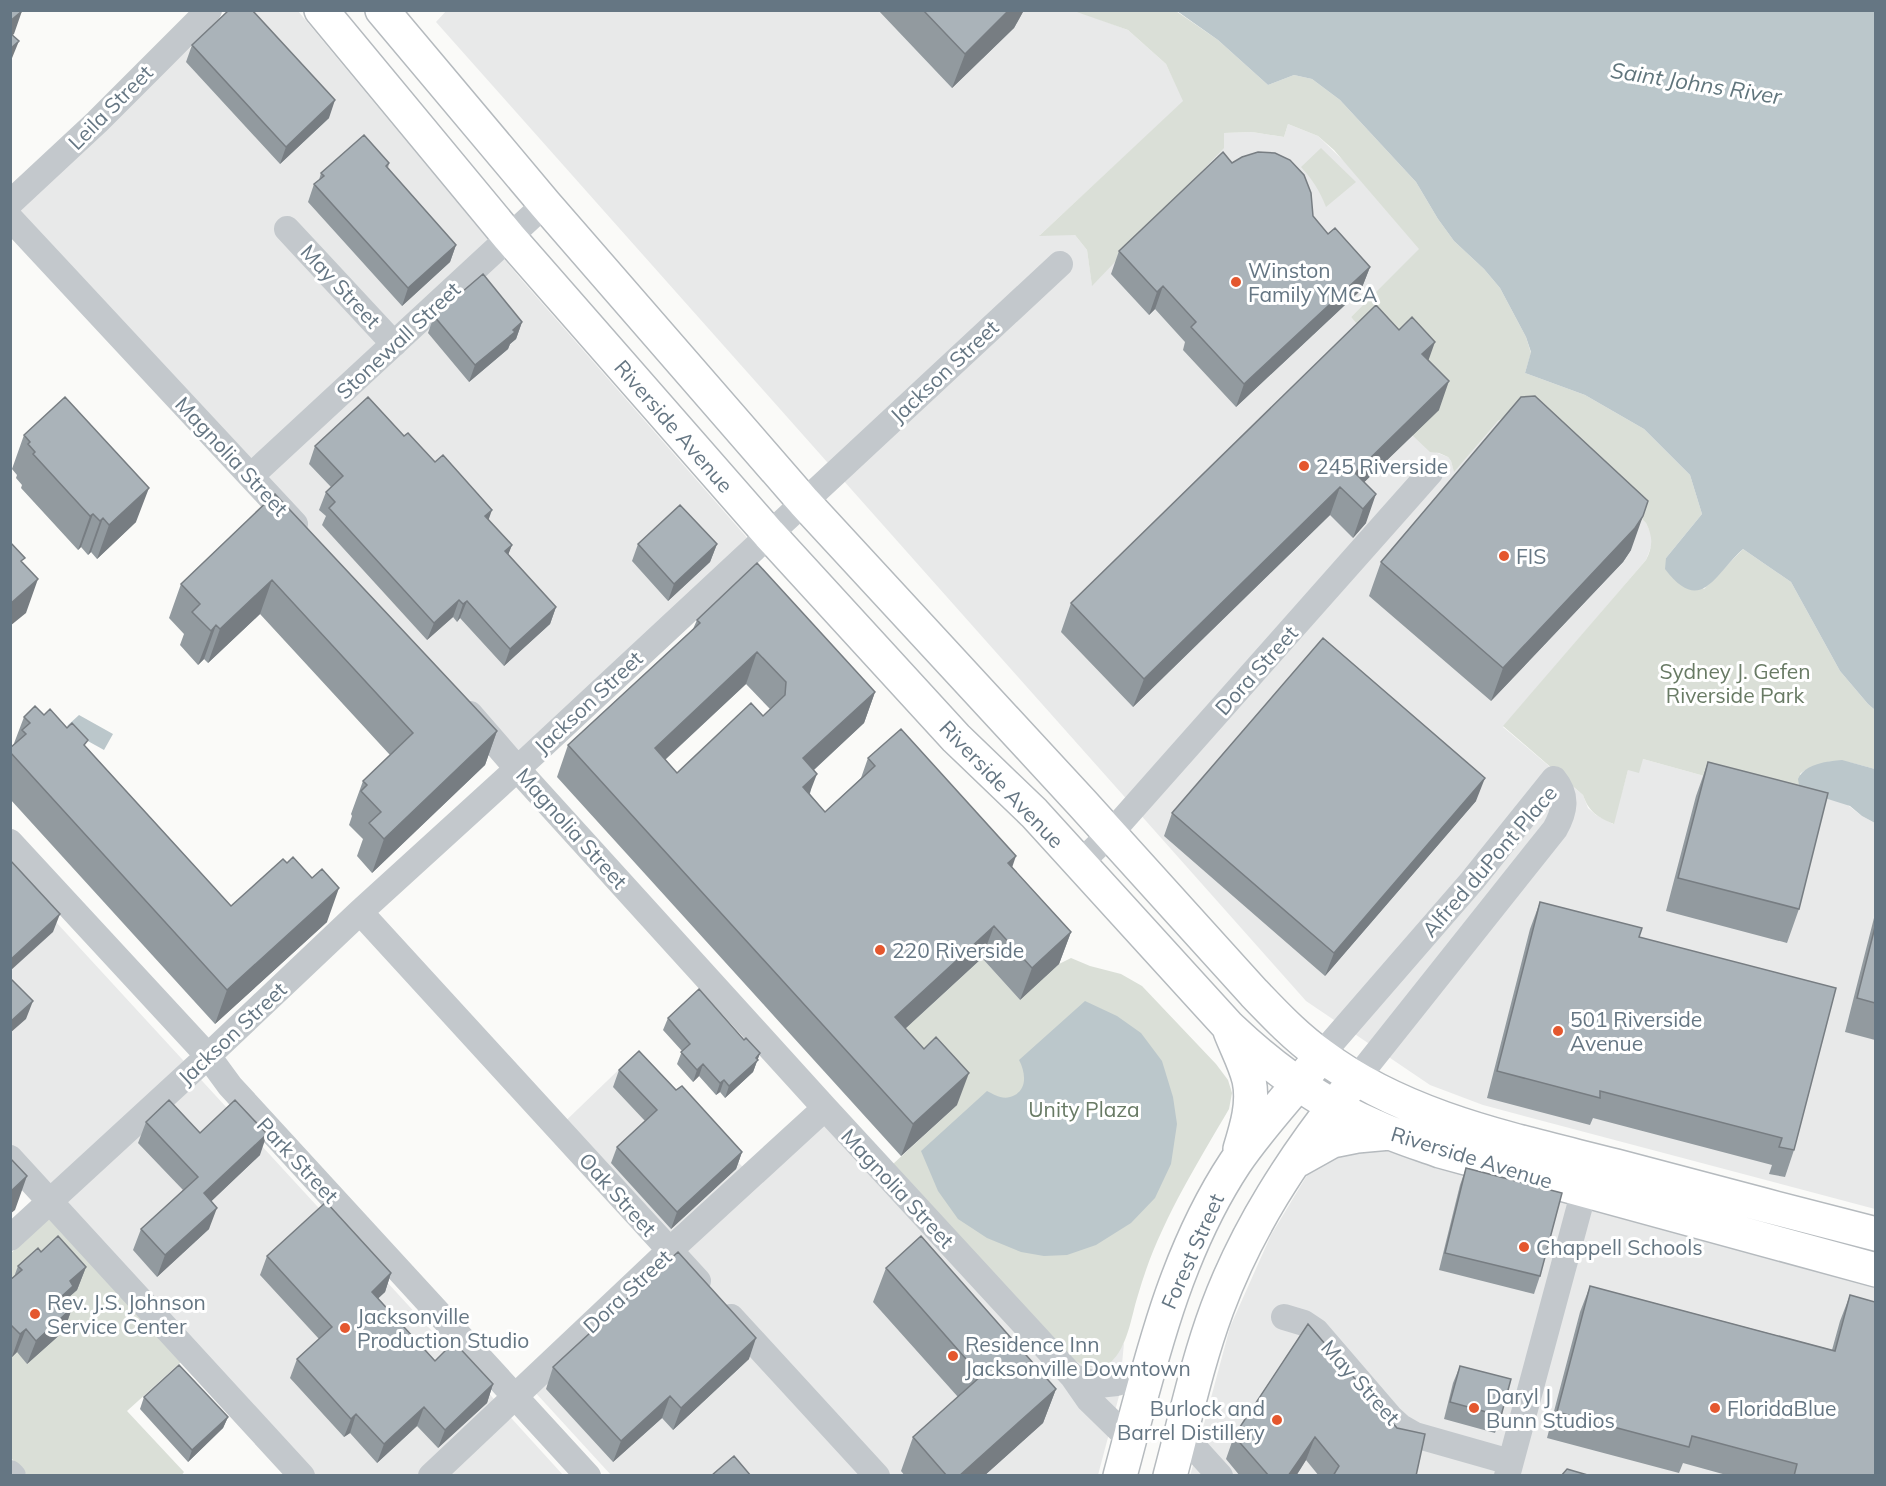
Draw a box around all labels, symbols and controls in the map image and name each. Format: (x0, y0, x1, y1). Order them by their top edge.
water label: Saint Johns River (1609, 56, 1784, 110)
street label: Leila Street (62, 59, 158, 155)
street label: May Street (296, 239, 386, 333)
place label: Winston Family YMCA (1248, 257, 1378, 307)
marker: Winston Family YMCA (1229, 275, 1243, 289)
street label: Stonewall Street (331, 276, 465, 404)
street label: Jackson Street (884, 314, 1004, 428)
street label: Riverside Avenue (609, 354, 739, 498)
street label: Magnolia Street (170, 391, 294, 521)
place label: 245 Riverside (1316, 453, 1448, 479)
marker: 245 Riverside (1297, 459, 1311, 473)
place label: FIS (1516, 543, 1546, 569)
marker: FIS (1497, 549, 1511, 563)
street label: Dora Street (1209, 620, 1303, 720)
street label: Jackson Street (528, 645, 648, 759)
park label: Sydney J. Gefen Riverside Park (1660, 658, 1810, 708)
street label: Riverside Avenue (934, 715, 1070, 853)
street label: Magnolia Street (511, 762, 633, 894)
street label: Alfred duPont Place (1416, 780, 1562, 942)
place label: 220 Riverside (892, 937, 1024, 963)
marker: 220 Riverside (873, 943, 887, 957)
street label: Jackson Street (172, 976, 292, 1090)
place label: 501 Riverside Avenue (1570, 1006, 1702, 1056)
marker: 501 Riverside Avenue (1551, 1024, 1565, 1038)
park label: Unity Plaza (1028, 1096, 1140, 1122)
street label: Park Street (252, 1112, 344, 1208)
street label: Riverside Avenue (1388, 1120, 1556, 1194)
street label: Magnolia Street (836, 1123, 960, 1253)
street label: Oak Street (574, 1147, 662, 1241)
street label: Forest Street (1155, 1189, 1229, 1313)
place label: Chappell Schools (1536, 1234, 1703, 1260)
marker: Chappell Schools (1517, 1240, 1531, 1254)
street label: Dora Street (577, 1244, 677, 1338)
place label: Rev. J.S. Johnson Service Center (47, 1289, 206, 1339)
place label: Jacksonville Production Studio (357, 1303, 529, 1353)
marker: Rev. J.S. Johnson Service Center (28, 1307, 42, 1321)
marker: Jacksonville Production Studio (338, 1321, 352, 1335)
place label: Residence Inn Jacksonville Downtown (965, 1331, 1191, 1381)
street label: May Street (1316, 1334, 1406, 1430)
marker: Residence Inn Jacksonville Downtown (946, 1349, 960, 1363)
place label: Daryl J Bunn Studios (1486, 1383, 1615, 1433)
place label: Burlock and Barrel Distillery (1117, 1395, 1265, 1445)
place label: FloridaBlue (1727, 1395, 1836, 1421)
marker: Daryl J Bunn Studios (1467, 1401, 1481, 1415)
marker: FloridaBlue (1708, 1401, 1722, 1415)
marker: Burlock and Barrel Distillery (1270, 1413, 1284, 1427)

